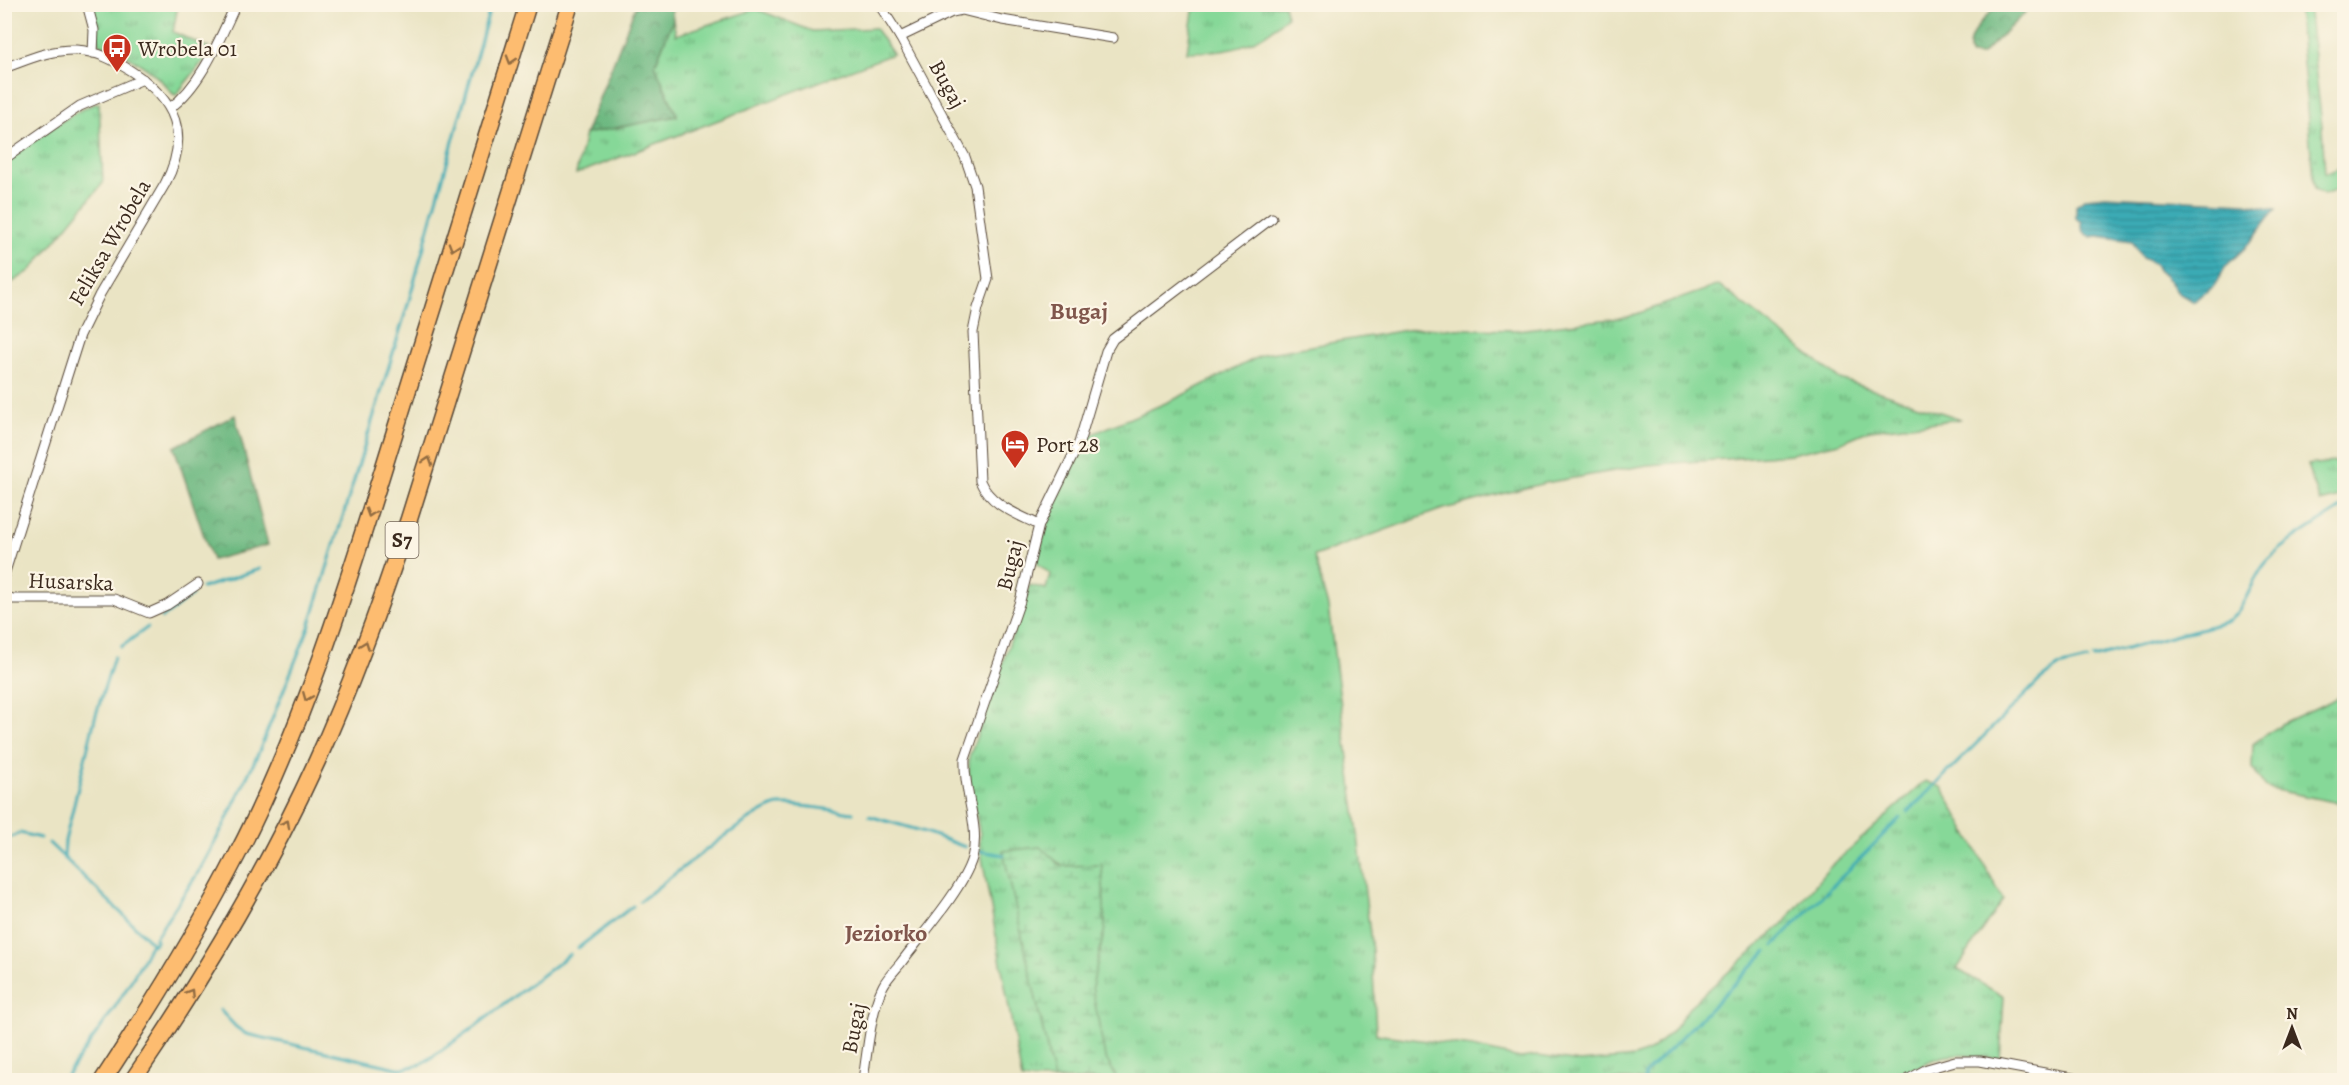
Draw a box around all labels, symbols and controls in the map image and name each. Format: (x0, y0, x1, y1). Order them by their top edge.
bus stop icon: Wrobela 01 (101, 32, 133, 74)
place label: Wrobela 01 (137, 34, 237, 64)
one-way arrow (506, 54, 518, 65)
street label: Bugaj (922, 55, 973, 114)
street label: Feliksa Wrobela (61, 173, 159, 311)
one-way arrow (448, 241, 460, 251)
district label: Bugaj (1050, 295, 1108, 327)
hotel icon: Port 28 (999, 428, 1031, 470)
place label: Port 28 (1036, 430, 1099, 460)
one-way arrow (421, 456, 433, 467)
one-way arrow (365, 507, 377, 518)
road number: S7 (386, 522, 418, 558)
street label: Bugaj (989, 537, 1031, 594)
street label: Husarska (28, 566, 115, 599)
one-way arrow (358, 641, 370, 652)
one-way arrow (302, 691, 314, 702)
one-way arrow (279, 819, 290, 830)
district label: Jeziorko (845, 917, 927, 949)
one-way arrow (183, 989, 194, 1000)
north arrow (2262, 998, 2322, 1058)
street label: Bugaj (834, 1000, 874, 1056)
text: N (2286, 1003, 2298, 1025)

